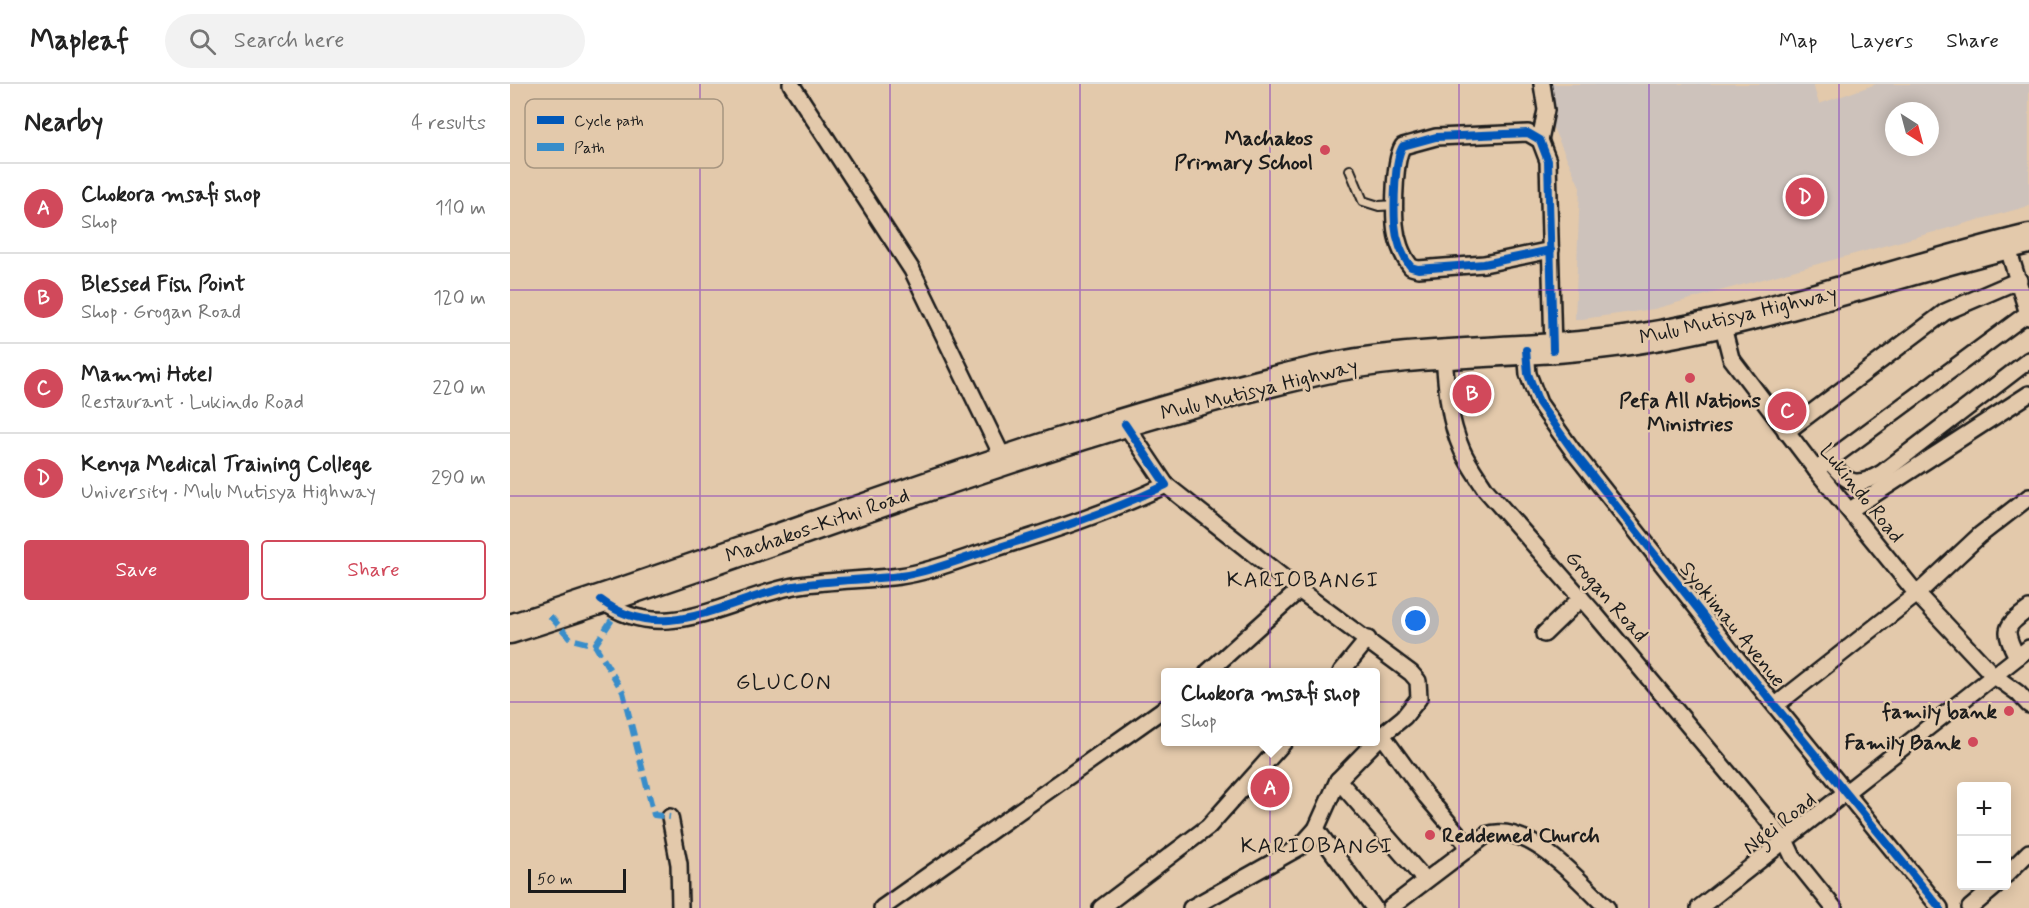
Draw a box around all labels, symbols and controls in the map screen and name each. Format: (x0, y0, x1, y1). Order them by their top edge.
search box (165, 14, 585, 68)
text: Mapleaf (30, 23, 129, 60)
icon: search (186, 25, 219, 58)
text: Search here (234, 27, 344, 55)
text: Map (1779, 27, 1817, 55)
text: Layers (1850, 27, 1913, 55)
text: Share (1946, 27, 1999, 55)
legend (525, 99, 723, 168)
north arrow (1885, 102, 1939, 156)
text: Nearby (24, 106, 103, 140)
text: 4 results (411, 110, 486, 137)
text: Cycle path (574, 111, 644, 132)
place label: Machakos Primary School (1174, 125, 1314, 177)
text: Path (574, 138, 605, 159)
marker: Machakos Primary School (1318, 143, 1332, 157)
pin: D (1786, 174, 1824, 220)
text: Chokora msafi shop (81, 181, 261, 209)
text: A (37, 195, 50, 222)
text: 110 m (435, 195, 486, 222)
text: Shop (81, 209, 118, 236)
text: Blessed Fish Point (81, 271, 245, 299)
street label: Mulu Mutisya Highway (1636, 280, 1840, 352)
text: B (37, 285, 50, 312)
text: 120 m (433, 285, 486, 312)
text: Shop · Grogan Road (81, 299, 241, 326)
street label: Mulu Mutisya Highway (1158, 352, 1361, 428)
text: Mammi Hotel (81, 361, 212, 389)
marker: Pefa All Nations Ministries (1683, 371, 1697, 385)
pin: B (1452, 372, 1492, 416)
text: C (36, 375, 51, 402)
text: 220 m (432, 375, 486, 402)
place label: Pefa All Nations Ministries (1619, 387, 1762, 439)
pin: C (1768, 388, 1806, 434)
text: Restaurant · Lukindo Road (81, 389, 304, 416)
street label: Lukindo Road (1812, 438, 1910, 549)
text: Kenya Medical Training College (81, 451, 372, 479)
text: D (37, 465, 50, 492)
text: 290 m (431, 465, 486, 492)
text: University · Mulu Mutisya Highway (81, 479, 376, 506)
street label: Machakos-Kitui Road (722, 481, 913, 571)
button: Save (24, 540, 249, 600)
button: Share (261, 540, 486, 600)
street label: Grogan Road (1559, 545, 1654, 649)
street label: Syokimau Avenue (1673, 556, 1792, 693)
district label: KARIOBANGI (1226, 567, 1380, 595)
your location (1401, 606, 1430, 635)
popup (1161, 668, 1380, 746)
district label: GLUCON (736, 669, 832, 697)
text: Chokora msafi shop (1180, 680, 1361, 708)
place label: family bank (1881, 698, 1997, 726)
marker: family bank (2002, 704, 2016, 718)
text: Shop (1180, 708, 1217, 735)
place label: Family Bank (1845, 729, 1961, 757)
marker: Family Bank (1966, 735, 1980, 749)
pin: A (1250, 766, 1290, 810)
map controls (1957, 782, 2011, 890)
button: + (1957, 782, 2011, 836)
street label: Ngei Road (1737, 786, 1823, 863)
place label: Reddemed Church (1442, 822, 1600, 850)
marker: Reddemed Church (1423, 828, 1437, 842)
district label: KARIOBANGI (1240, 833, 1394, 861)
button: − (1957, 836, 2011, 890)
scale bar (528, 866, 626, 894)
text: 50 m (537, 869, 573, 890)

